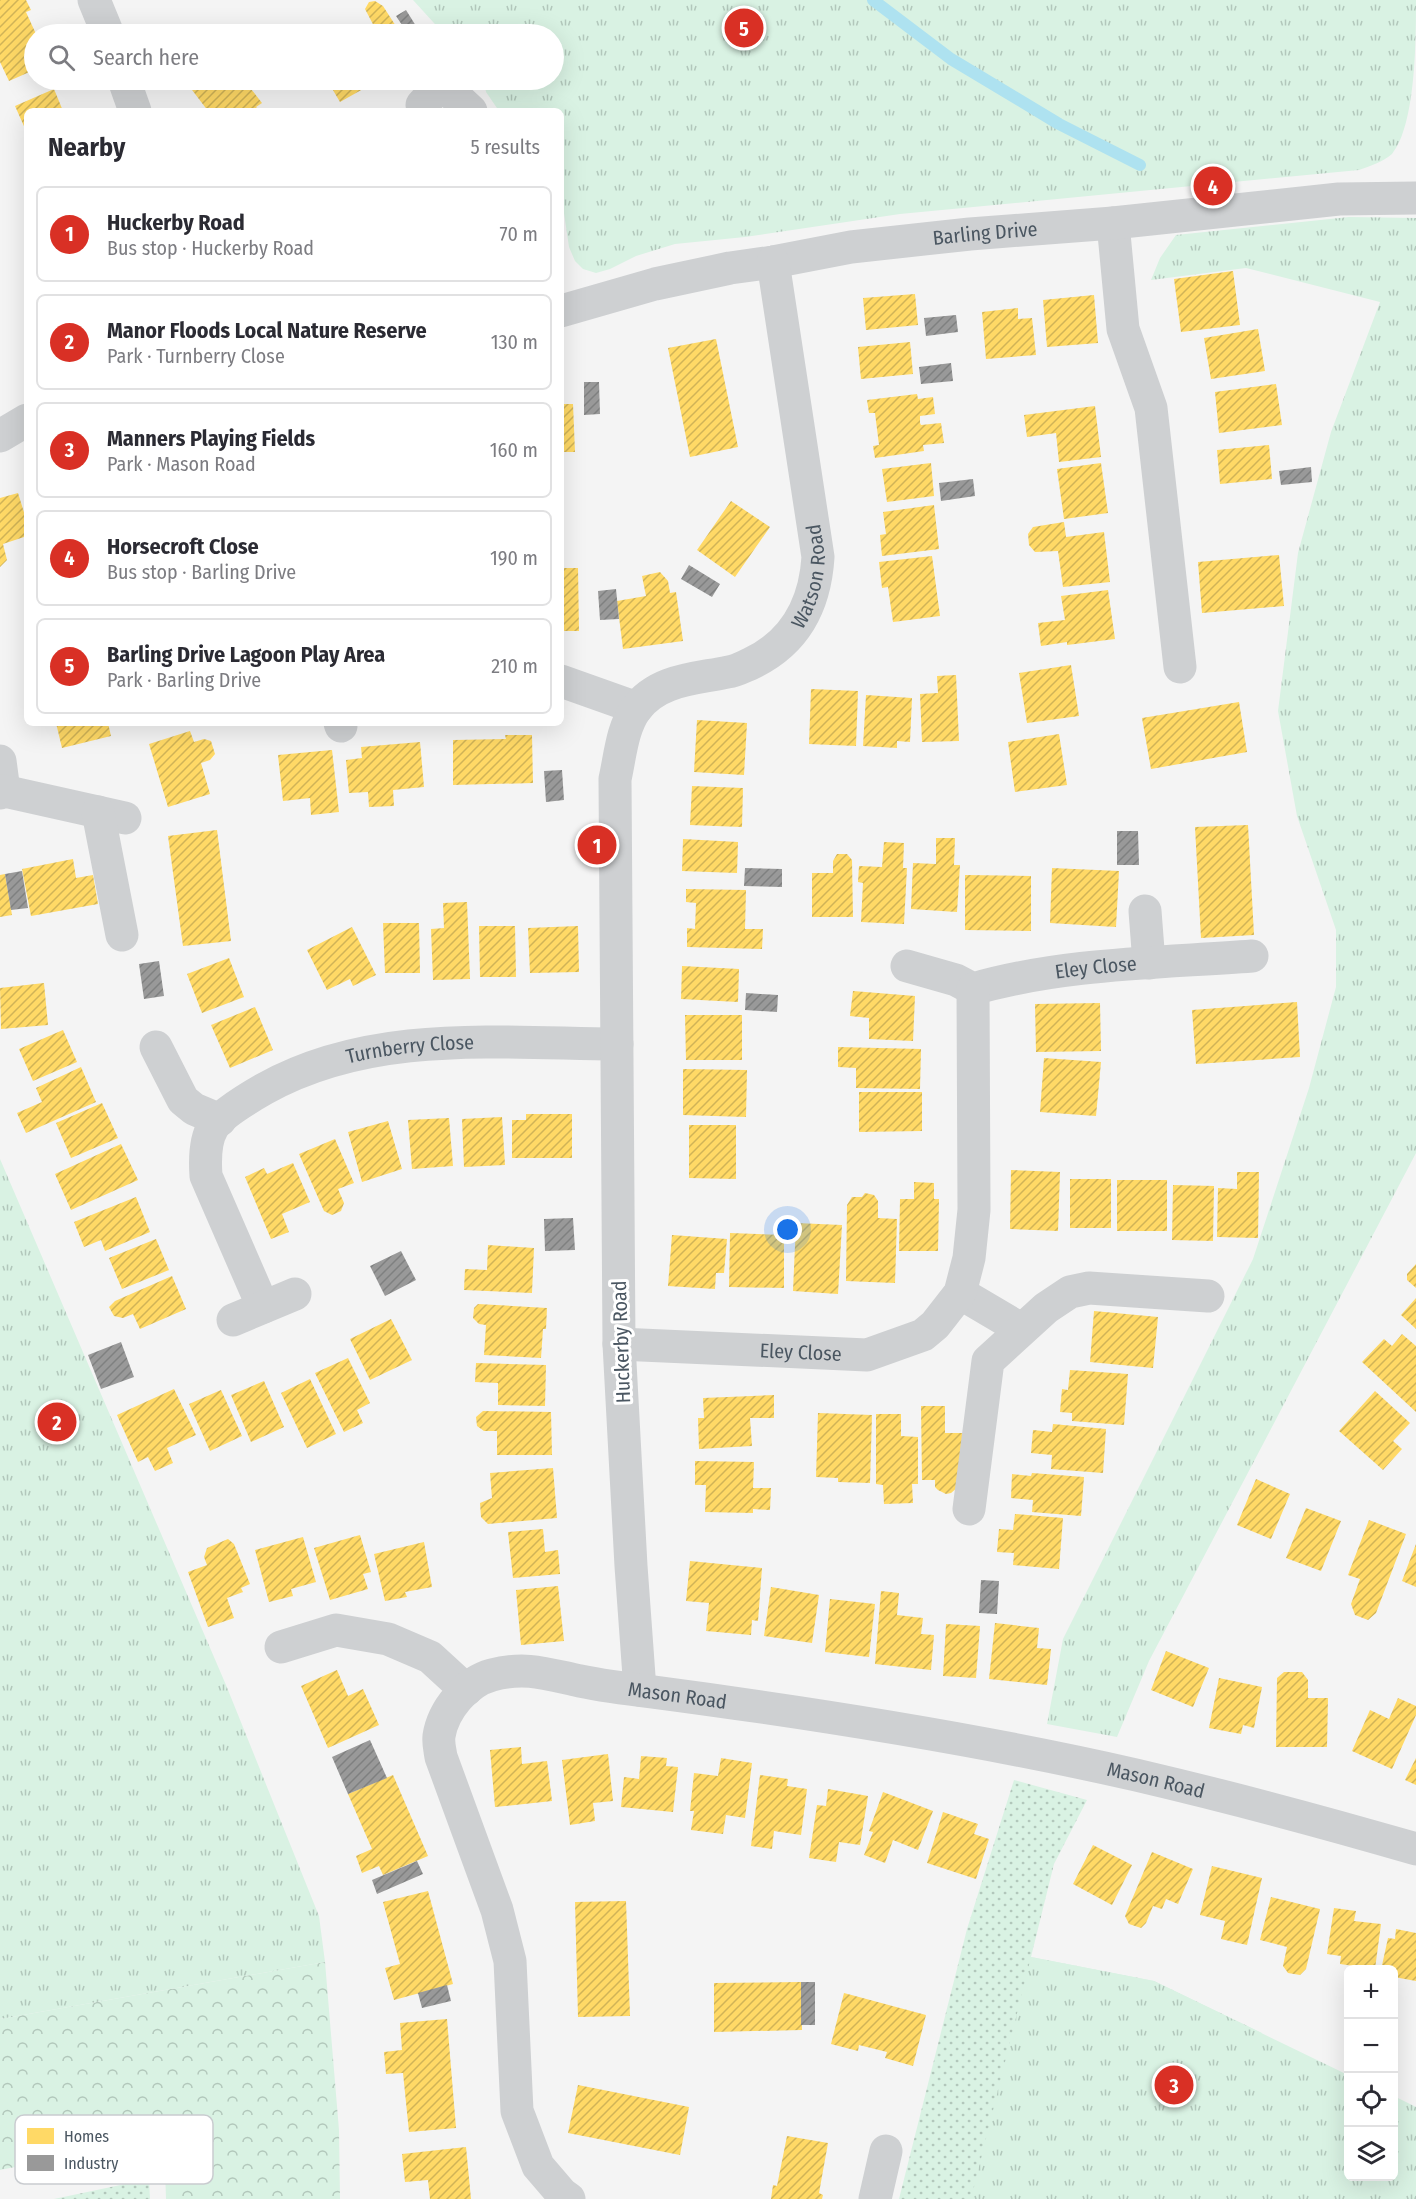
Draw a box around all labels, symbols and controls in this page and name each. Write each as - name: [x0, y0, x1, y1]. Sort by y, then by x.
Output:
- pin: 5: [724, 6, 764, 51]
- search box: [24, 24, 564, 90]
- icon: search: [45, 41, 78, 74]
- text: Search here: [93, 44, 199, 71]
- text: Nearby: [48, 132, 125, 163]
- text: 5 results: [470, 135, 540, 159]
- pin: 4: [1194, 164, 1232, 208]
- text: Huckerby Road: [107, 209, 245, 236]
- street label: Barling Drive: [931, 217, 1038, 250]
- text: 1: [65, 222, 74, 246]
- text: 70 m: [500, 222, 538, 246]
- text: Bus stop · Huckerby Road: [107, 236, 314, 260]
- text: Manor Floods Local Nature Reserve: [107, 317, 427, 344]
- text: 2: [65, 330, 74, 354]
- text: 130 m: [491, 330, 538, 354]
- text: Park · Turnberry Close: [107, 344, 285, 368]
- text: Manners Playing Fields: [107, 425, 315, 452]
- text: 3: [65, 438, 74, 462]
- text: 160 m: [490, 438, 538, 462]
- text: Park · Mason Road: [107, 452, 256, 476]
- street label: Watson Road: [786, 523, 830, 633]
- text: Horsecroft Close: [107, 533, 259, 560]
- text: 4: [64, 546, 75, 570]
- text: 190 m: [490, 546, 538, 570]
- text: Bus stop · Barling Drive: [107, 560, 296, 584]
- text: Barling Drive Lagoon Play Area: [107, 641, 385, 668]
- text: 5: [65, 654, 74, 678]
- text: 210 m: [491, 654, 538, 678]
- text: Park · Barling Drive: [107, 668, 261, 692]
- pin: 1: [578, 822, 616, 868]
- street label: Eley Close: [1053, 951, 1137, 984]
- street label: Turnberry Close: [344, 1030, 474, 1068]
- your location: [773, 1215, 802, 1244]
- street label: Huckerby Road: [607, 1280, 635, 1404]
- street label: Eley Close: [759, 1338, 842, 1366]
- pin: 2: [38, 1400, 76, 1444]
- street label: Mason Road: [627, 1677, 728, 1714]
- street label: Mason Road: [1105, 1757, 1207, 1803]
- map controls: [1344, 1965, 1398, 2181]
- button: +: [1344, 1965, 1398, 2019]
- button: −: [1344, 2019, 1398, 2073]
- pin: 3: [1154, 2062, 1194, 2108]
- button: locate: [1344, 2073, 1398, 2127]
- legend: [15, 2115, 213, 2184]
- text: Homes: [64, 2127, 109, 2146]
- button: layers: [1344, 2127, 1398, 2181]
- text: Industry: [64, 2154, 119, 2173]

